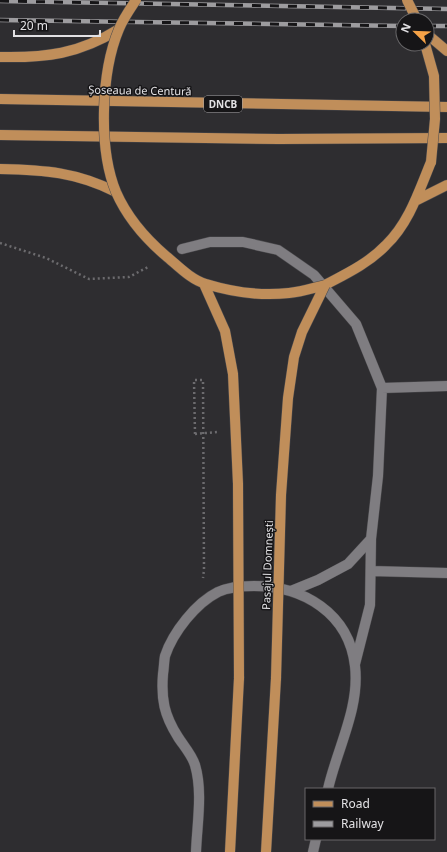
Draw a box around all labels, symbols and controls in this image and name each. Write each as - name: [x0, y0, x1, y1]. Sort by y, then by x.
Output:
- scale bar: [14, 12, 100, 38]
- north arrow: [395, 12, 435, 52]
- text: 20 m: [20, 17, 48, 34]
- text: N: [397, 21, 414, 35]
- street label: Șoseaua de Centură: [88, 82, 192, 98]
- road number: DNCB: [204, 96, 242, 112]
- street label: Pasajul Domnești: [258, 520, 276, 610]
- legend: [305, 788, 435, 840]
- text: Road: [341, 795, 370, 812]
- text: Railway: [341, 815, 385, 832]

